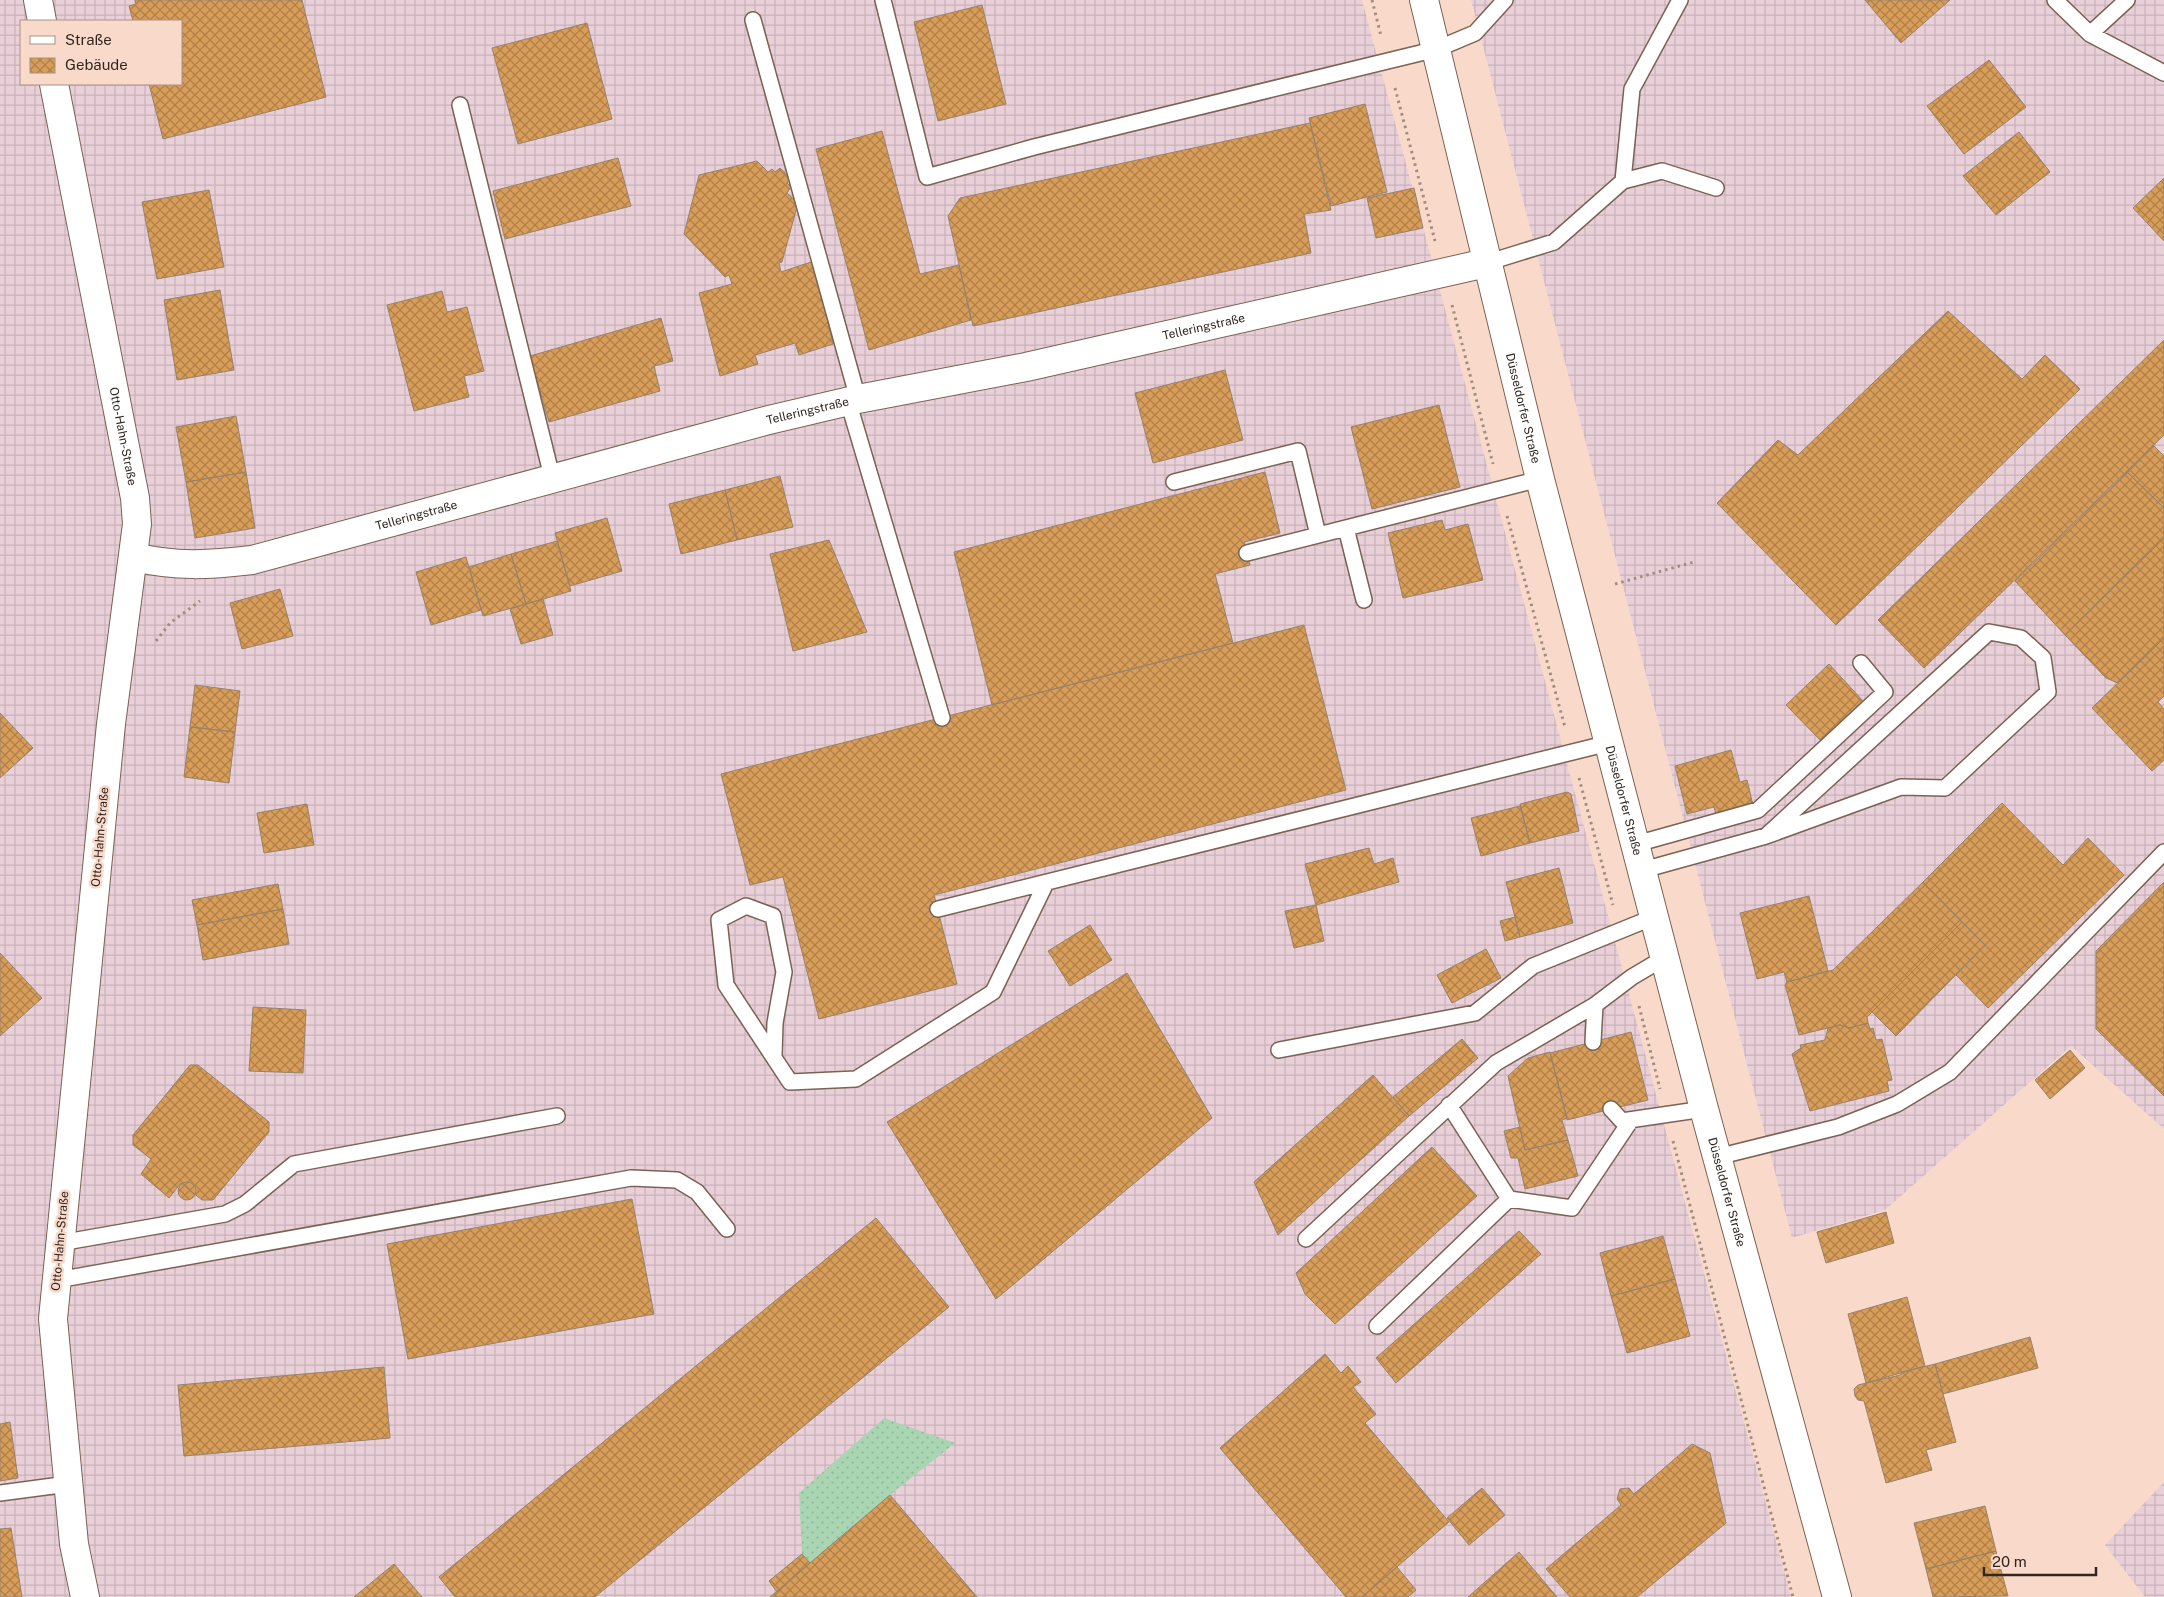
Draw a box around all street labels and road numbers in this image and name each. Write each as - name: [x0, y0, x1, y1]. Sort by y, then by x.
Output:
- street label: Telleringstraße: [1161, 311, 1247, 343]
- street label: Düsseldorfer Straße: [1503, 352, 1543, 465]
- street label: Otto-Hahn-Straße: [106, 386, 139, 487]
- street label: Telleringstraße: [765, 394, 850, 427]
- street label: Telleringstraße: [374, 498, 459, 533]
- street label: Düsseldorfer Straße: [1603, 744, 1645, 857]
- street label: Otto-Hahn-Straße: [89, 786, 111, 887]
- street label: Düsseldorfer Straße: [1705, 1136, 1748, 1249]
- street label: Otto-Hahn-Straße: [49, 1190, 71, 1291]

